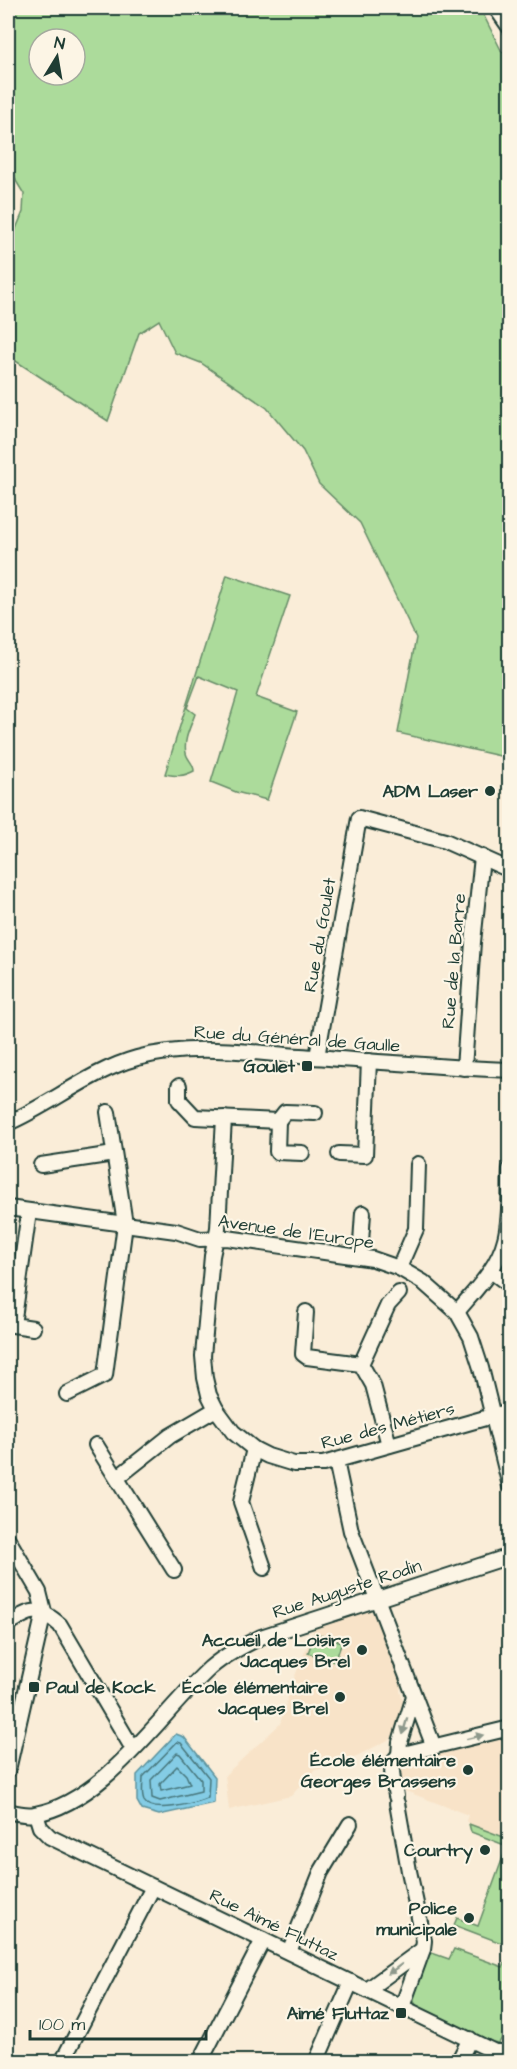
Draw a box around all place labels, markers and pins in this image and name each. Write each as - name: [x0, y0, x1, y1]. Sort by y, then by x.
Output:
- place label: ADM Laser: [382, 779, 478, 804]
- marker: ADM Laser: [483, 784, 497, 798]
- place label: Goulet: [243, 1054, 296, 1079]
- marker: Goulet: [300, 1059, 314, 1073]
- place label: Accueil de Loisirs Jacques Brel: [202, 1628, 350, 1674]
- marker: Accueil de Loisirs Jacques Brel: [355, 1643, 369, 1657]
- place label: Paul de Kock: [46, 1675, 156, 1700]
- place label: École élémentaire Jacques Brel: [182, 1675, 328, 1721]
- marker: Paul de Kock: [27, 1680, 41, 1694]
- marker: École élémentaire Jacques Brel: [333, 1690, 347, 1704]
- place label: École élémentaire Georges Brassens: [301, 1748, 456, 1795]
- marker: École élémentaire Georges Brassens: [461, 1763, 475, 1777]
- place label: Courtry: [404, 1838, 473, 1864]
- marker: Courtry: [478, 1843, 492, 1857]
- place label: Police municipale: [376, 1896, 457, 1942]
- marker: Police municipale: [462, 1911, 476, 1925]
- place label: Aimé Fluttaz: [287, 2001, 390, 2026]
- marker: Aimé Fluttaz: [394, 2006, 408, 2020]

